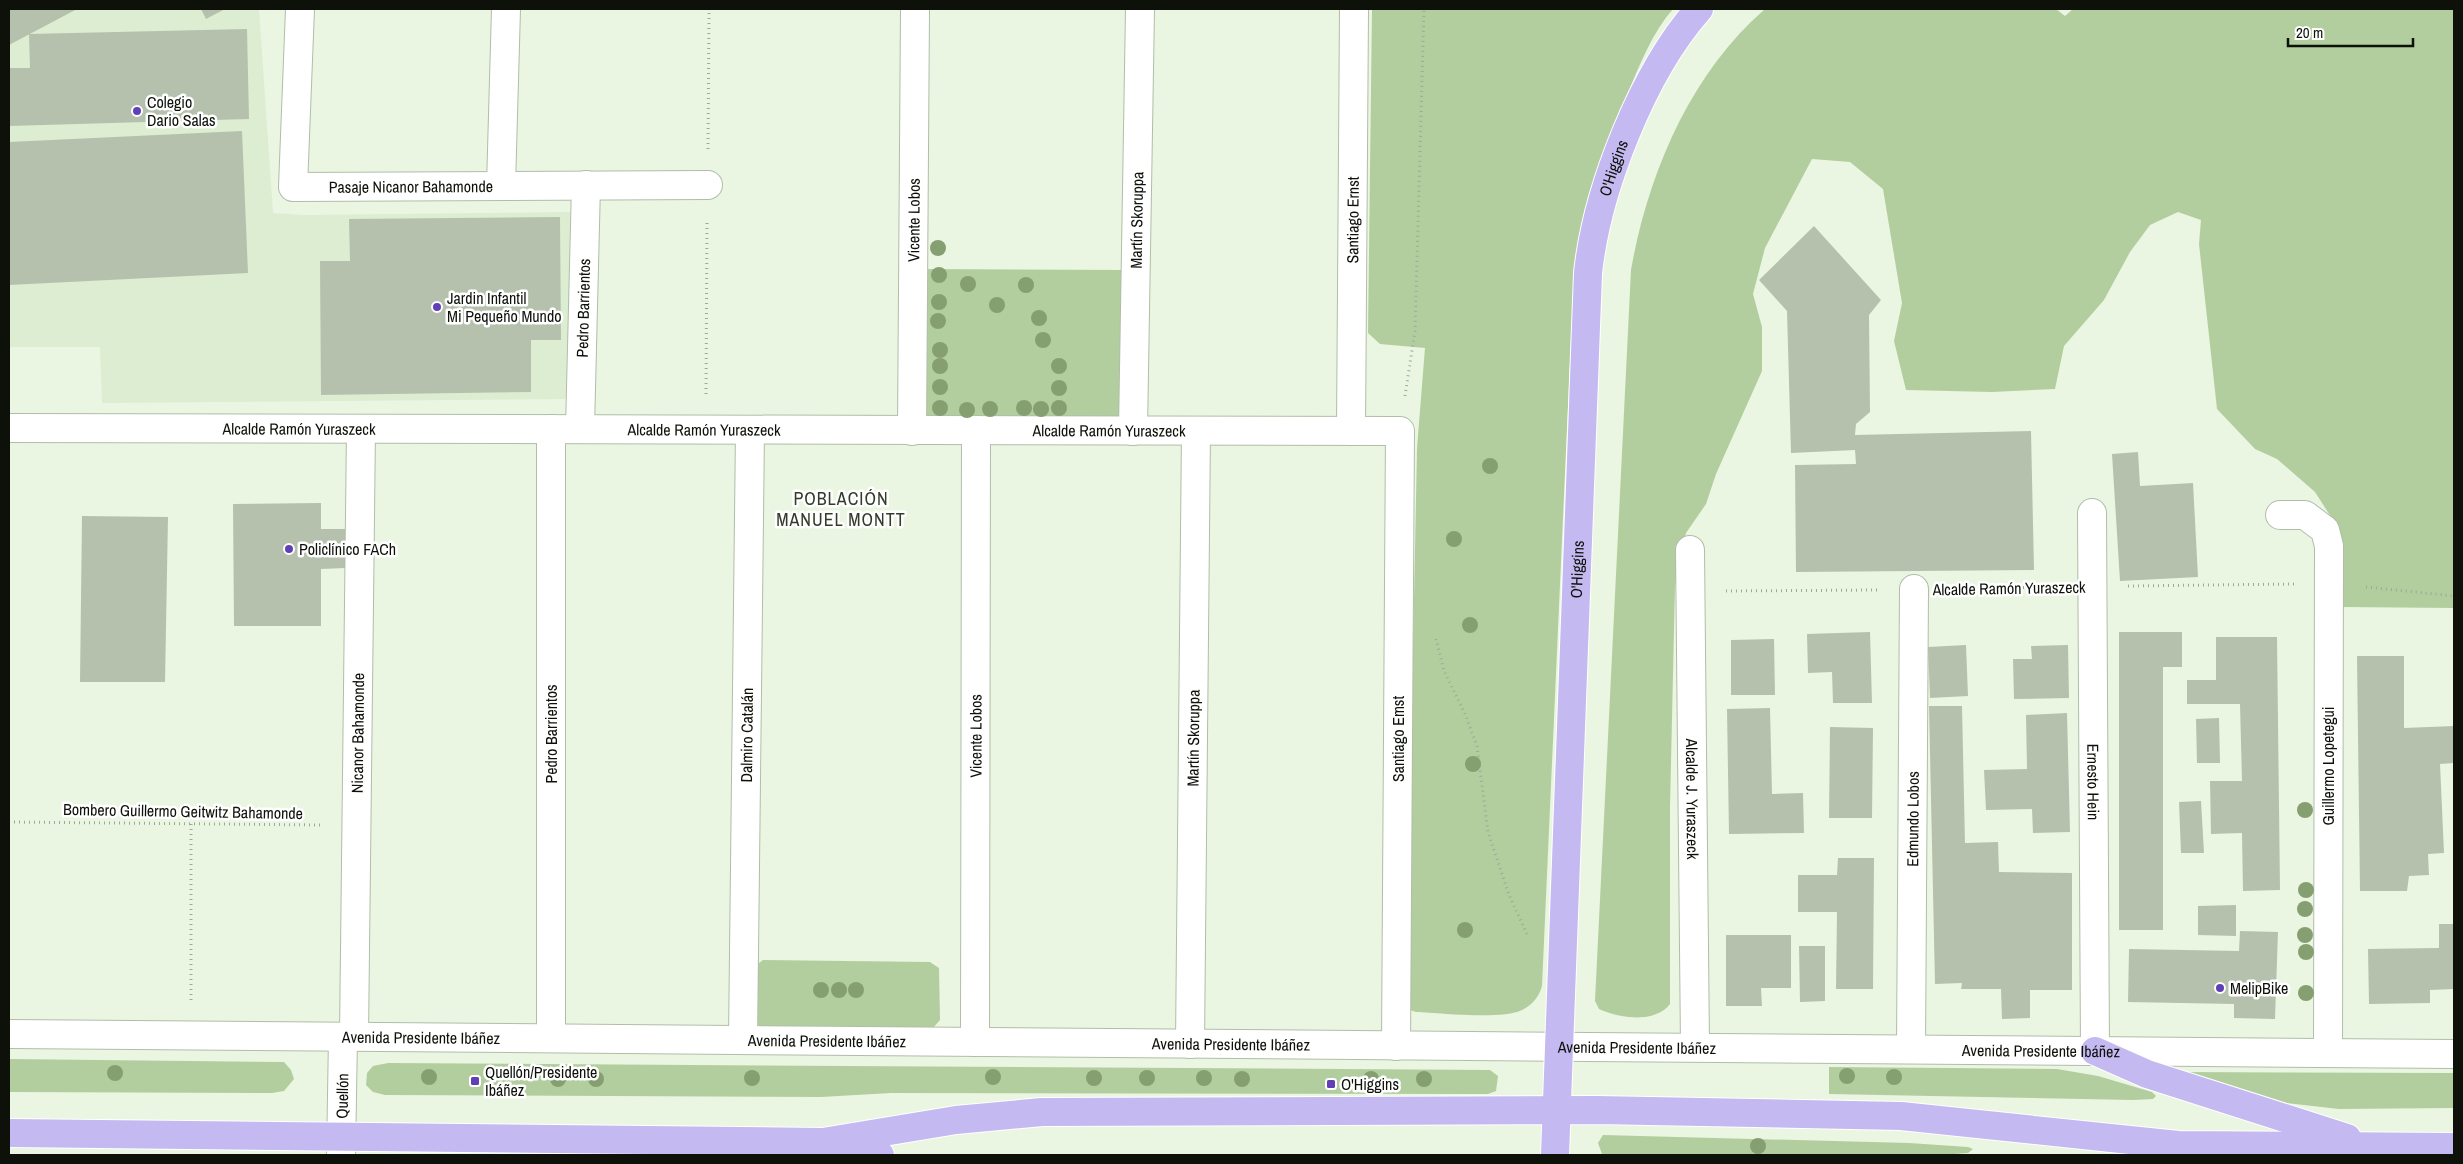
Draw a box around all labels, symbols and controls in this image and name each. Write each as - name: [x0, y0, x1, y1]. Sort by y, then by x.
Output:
- scale bar: [2288, 15, 2413, 47]
- text: 20 m: [2296, 22, 2323, 43]
- place label: Colegio Dario Salas: [147, 91, 216, 131]
- marker: Colegio Dario Salas: [131, 105, 143, 117]
- street label: O'Higgins: [1593, 137, 1633, 199]
- street label: Martín Skoruppa: [1125, 171, 1148, 269]
- street label: Pasaje Nicanor Bahamonde: [329, 175, 493, 198]
- street label: Santiago Ernst: [1341, 176, 1364, 264]
- street label: Vicente Lobos: [902, 178, 925, 262]
- street label: Pedro Barrientos: [571, 258, 595, 358]
- place label: Jardin Infantil Mi Pequeño Mundo: [447, 287, 562, 327]
- marker: Jardin Infantil Mi Pequeño Mundo: [431, 301, 443, 313]
- street label: Alcalde Ramón Yuraszeck: [221, 417, 376, 440]
- street label: Alcalde Ramón Yuraszeck: [626, 418, 781, 441]
- street label: Alcalde Ramón Yuraszeck: [1031, 419, 1186, 442]
- district label: POBLACIÓN MANUEL MONTT: [776, 486, 906, 532]
- place label: Policlínico FACh: [299, 538, 396, 560]
- street label: O'Higgins: [1565, 540, 1589, 599]
- marker: Policlínico FACh: [283, 543, 295, 555]
- street label: Alcalde Ramón Yuraszeck: [1931, 576, 2086, 600]
- street label: Nicanor Bahamonde: [346, 673, 369, 793]
- street label: Pedro Barrientos: [540, 684, 562, 784]
- street label: Dalmiro Catalán: [735, 687, 758, 783]
- street label: Martín Skoruppa: [1182, 689, 1204, 787]
- street label: Vicente Lobos: [964, 694, 987, 778]
- street label: Santiago Emst: [1387, 696, 1409, 782]
- street label: Guillermo Lopetegui: [2317, 707, 2339, 825]
- street label: Alcalde J. Yuraszeck: [1681, 737, 1704, 860]
- street label: Ernesto Hein: [2082, 744, 2105, 820]
- street label: Edmundo Lobos: [1901, 771, 1924, 867]
- street label: Bombero Guillermo Geitwitz Bahamonde: [63, 798, 303, 824]
- place label: MelipBike: [2230, 977, 2288, 999]
- marker: MelipBike: [2214, 982, 2226, 994]
- street label: Avenida Presidente Ibáñez: [341, 1026, 501, 1049]
- street label: Avenida Presidente Ibáñez: [747, 1029, 907, 1052]
- street label: Avenida Presidente Ibáñez: [1151, 1032, 1311, 1056]
- street label: Avenida Presidente Ibáñez: [1557, 1036, 1717, 1059]
- street label: Avenida Presidente Ibáñez: [1961, 1039, 2121, 1062]
- place label: Quellón/Presidente Ibáñez: [485, 1061, 597, 1101]
- street label: Quellón: [331, 1073, 353, 1119]
- place label: O'Higgins: [1341, 1073, 1399, 1095]
- marker: Quellón/Presidente Ibáñez: [469, 1075, 481, 1087]
- marker: O'Higgins: [1325, 1078, 1337, 1090]

